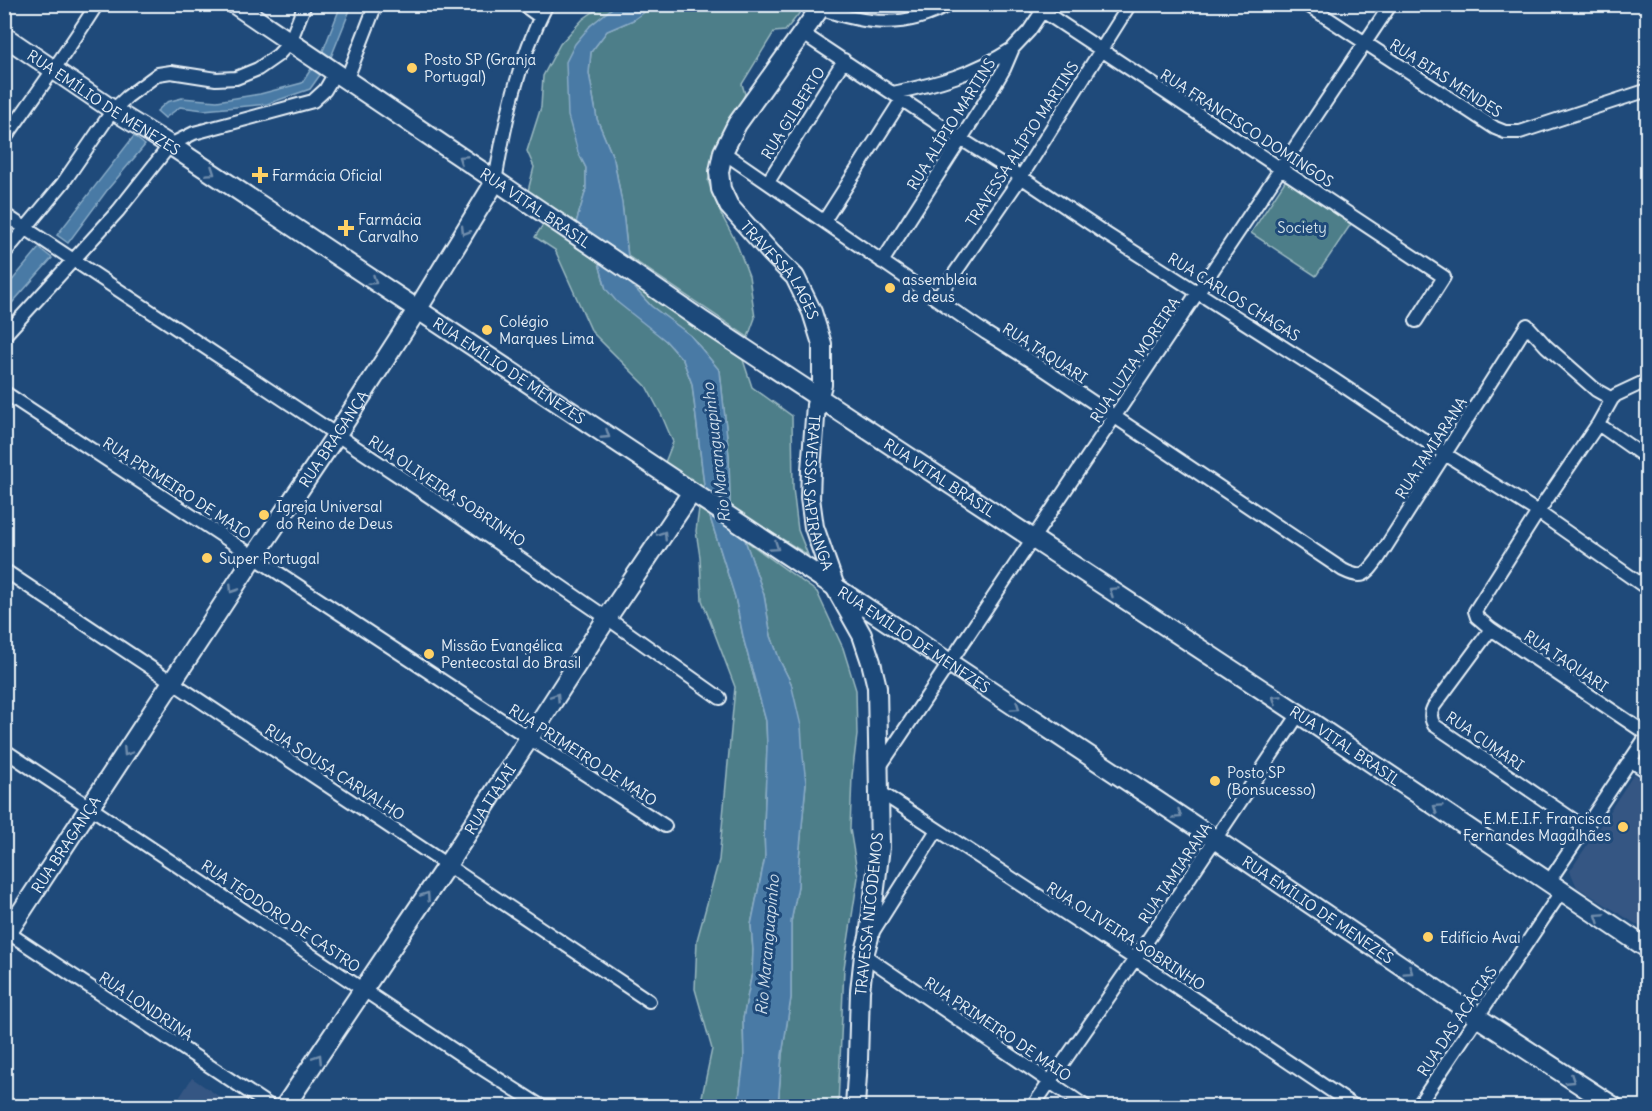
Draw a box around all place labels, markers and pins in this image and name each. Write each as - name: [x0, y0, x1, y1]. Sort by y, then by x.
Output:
- place label: Posto SP (Granja Portugal): [424, 50, 537, 86]
- marker: Posto SP (Granja Portugal): [405, 61, 419, 75]
- place label: Farmácia Oficial: [272, 166, 382, 185]
- marker: Farmácia Oficial: [253, 168, 267, 182]
- place label: Farmácia Carvalho: [358, 210, 422, 246]
- marker: Farmácia Carvalho: [339, 221, 353, 235]
- place label: assembleia de deus: [902, 270, 978, 306]
- marker: assembleia de deus: [883, 281, 897, 295]
- place label: Colégio Marques Lima: [499, 312, 595, 348]
- marker: Colégio Marques Lima: [480, 323, 494, 337]
- place label: Igreja Universal do Reino de Deus: [276, 497, 393, 533]
- marker: Igreja Universal do Reino de Deus: [257, 508, 271, 522]
- place label: Super Portugal: [219, 549, 320, 568]
- marker: Super Portugal: [200, 551, 214, 565]
- place label: Missão Evangélica Pentecostal do Brasil: [441, 636, 581, 672]
- marker: Missão Evangélica Pentecostal do Brasil: [422, 647, 436, 661]
- place label: Posto SP (Bonsucesso): [1227, 763, 1316, 799]
- marker: Posto SP (Bonsucesso): [1208, 774, 1222, 788]
- place label: E.M.E.I.F. Francisca Fernandes Magalhães: [1463, 809, 1611, 845]
- marker: E.M.E.I.F. Francisca Fernandes Magalhães: [1616, 820, 1630, 834]
- place label: Edifício Avai: [1440, 928, 1521, 947]
- marker: Edifício Avai: [1421, 930, 1435, 944]

